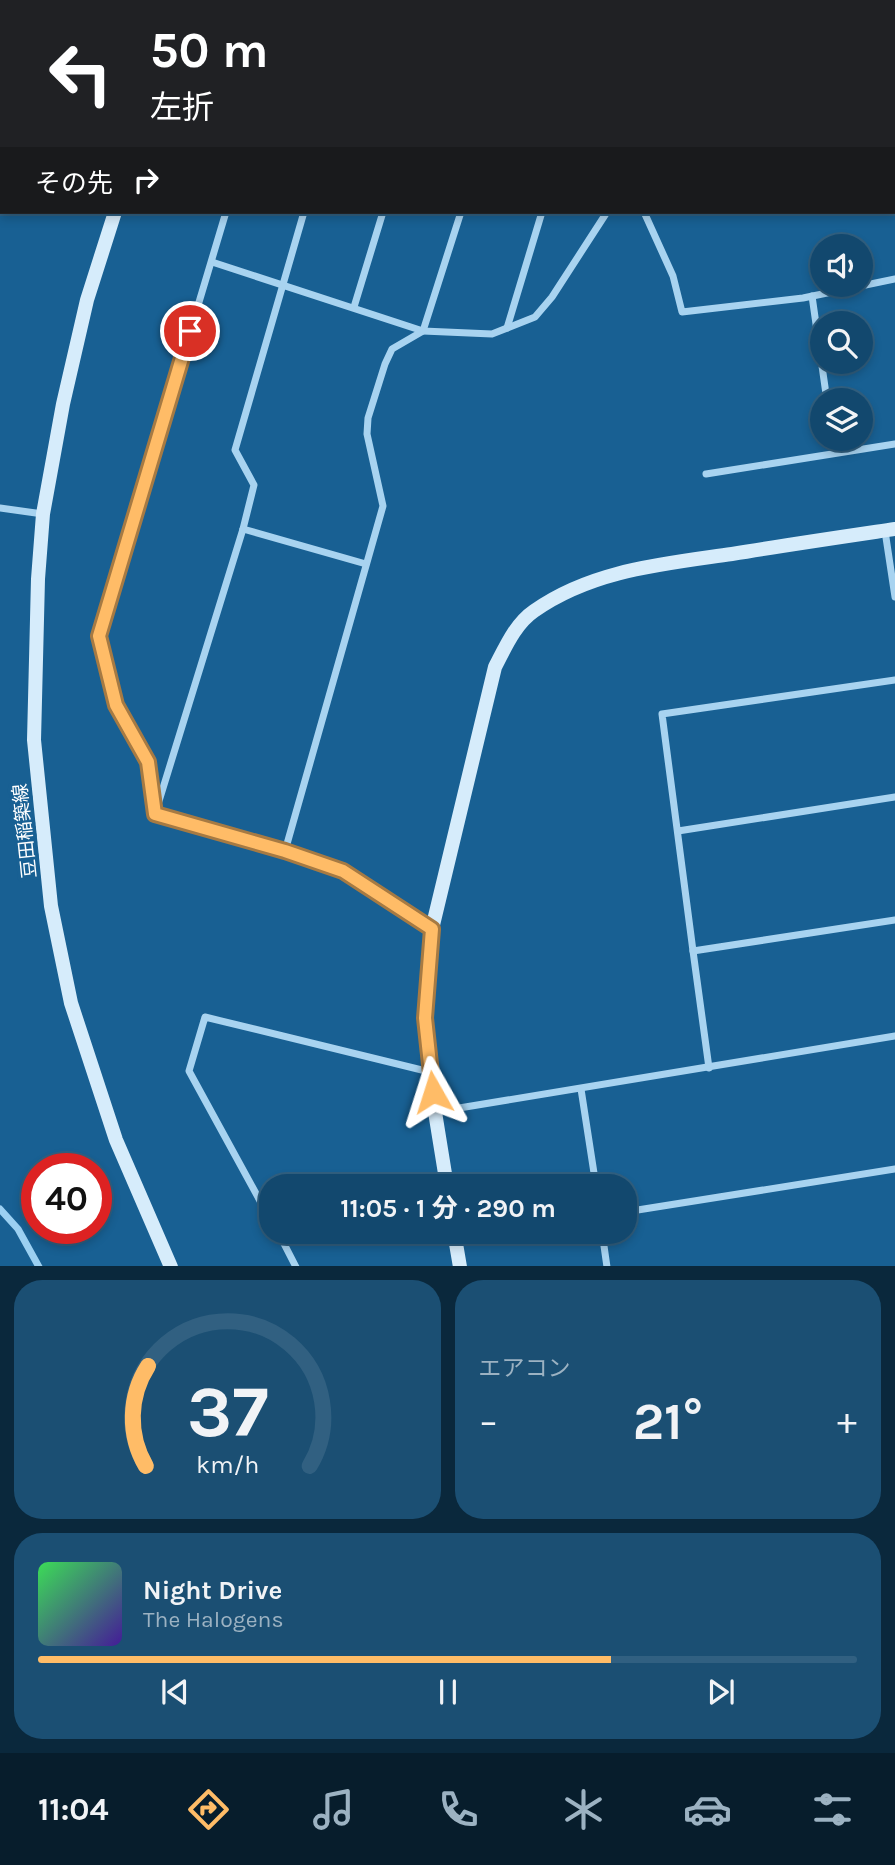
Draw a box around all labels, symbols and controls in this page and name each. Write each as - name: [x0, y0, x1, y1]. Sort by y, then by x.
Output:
- text: 50 m: [150, 22, 268, 79]
- icon: left: [35, 28, 126, 119]
- text: 左折: [150, 89, 214, 126]
- icon: right: [127, 161, 165, 199]
- text: その先: [35, 168, 113, 199]
- map controls: [810, 234, 873, 451]
- button: sound: [810, 234, 873, 297]
- pin: [160, 301, 220, 361]
- button: search: [810, 311, 873, 374]
- icon: arrive: [171, 312, 209, 350]
- button: layers: [810, 388, 873, 451]
- street label: 豆田稲築線: [9, 782, 41, 879]
- position arrow: [396, 1055, 470, 1129]
- speed limit sign: 40: [21, 1153, 112, 1244]
- text: 11:05 · 1 分 · 290 m: [340, 1193, 556, 1224]
- text: エアコン: [479, 1355, 571, 1382]
- text: 37: [187, 1369, 268, 1454]
- text: 21°: [633, 1391, 703, 1452]
- text: −: [479, 1399, 498, 1444]
- text: +: [837, 1399, 857, 1444]
- text: km/h: [196, 1449, 259, 1478]
- text: Night Drive: [143, 1575, 282, 1606]
- text: The Halogens: [143, 1606, 283, 1633]
- icon: previous: [156, 1673, 194, 1711]
- icon: pause: [429, 1673, 467, 1711]
- icon: next: [702, 1673, 740, 1711]
- icon: directions: [184, 1785, 233, 1834]
- icon: music: [309, 1785, 358, 1834]
- icon: phone: [434, 1785, 483, 1834]
- icon: climate: [559, 1785, 608, 1834]
- icon: car: [683, 1785, 732, 1834]
- icon: filters: [808, 1785, 857, 1834]
- text: 11:04: [38, 1791, 109, 1828]

